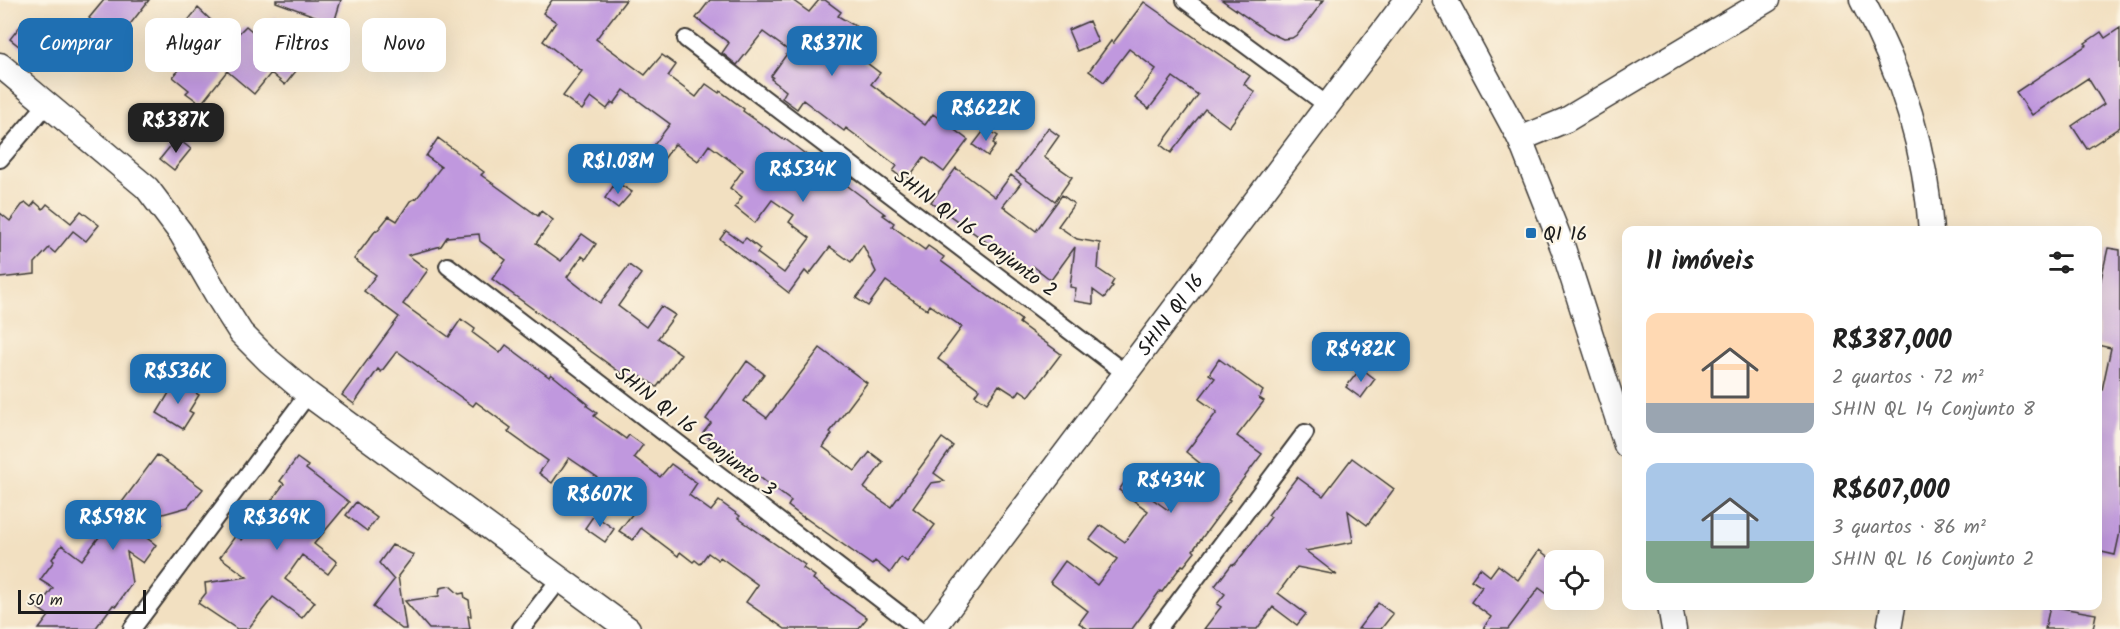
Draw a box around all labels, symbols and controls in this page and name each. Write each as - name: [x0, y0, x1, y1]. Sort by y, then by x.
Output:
- chip: Comprar: [18, 18, 133, 72]
- chip: Alugar: [145, 18, 241, 72]
- chip: Filtros: [253, 18, 350, 72]
- chip: Novo: [362, 18, 446, 72]
- pin: R$371K: [783, 26, 881, 77]
- text: R$371K: [801, 29, 863, 61]
- pin: R$622K: [937, 91, 1035, 142]
- text: R$622K: [951, 94, 1021, 126]
- pin: R$387K: [127, 103, 225, 154]
- text: R$387K: [142, 106, 210, 138]
- pin: R$1.08M: [563, 144, 673, 195]
- text: R$1.08M: [582, 147, 654, 179]
- pin: R$534K: [754, 152, 852, 203]
- text: R$534K: [769, 155, 837, 187]
- street label: SHIN QI 16 Conjunto 2: [886, 162, 1063, 307]
- place label: QI 16: [1543, 219, 1587, 251]
- marker: QI 16: [1524, 226, 1538, 240]
- text: 11 imóveis: [1646, 241, 1754, 283]
- icon: filters: [2045, 246, 2078, 279]
- street label: SHIN QI 16: [1130, 267, 1213, 364]
- text: R$387,000: [1832, 320, 1952, 362]
- pin: R$482K: [1312, 332, 1410, 383]
- text: R$482K: [1326, 335, 1396, 367]
- icon: home: [1694, 337, 1766, 409]
- pin: R$536K: [129, 354, 227, 405]
- text: R$536K: [144, 357, 212, 389]
- street label: SHIN QI 16 Conjunto 3: [607, 359, 782, 506]
- text: 2 quartos · 72 m²: [1832, 362, 1984, 394]
- text: SHIN QL 14 Conjunto 8: [1832, 394, 2035, 426]
- pin: R$434K: [1122, 463, 1220, 514]
- text: R$434K: [1137, 466, 1205, 498]
- text: R$607,000: [1832, 470, 1950, 512]
- pin: R$607K: [551, 477, 649, 528]
- text: R$607K: [567, 480, 633, 512]
- icon: home: [1694, 487, 1766, 559]
- pin: R$598K: [64, 500, 162, 551]
- pin: R$369K: [228, 500, 326, 551]
- text: R$598K: [79, 503, 147, 535]
- text: R$369K: [243, 503, 311, 535]
- text: 3 quartos · 86 m²: [1832, 512, 1986, 544]
- text: SHIN QL 16 Conjunto 2: [1832, 544, 2034, 576]
- map controls: [1544, 550, 1604, 610]
- button: locate: [1544, 550, 1604, 610]
- scale bar: [18, 587, 146, 614]
- text: 50 m: [27, 588, 63, 613]

